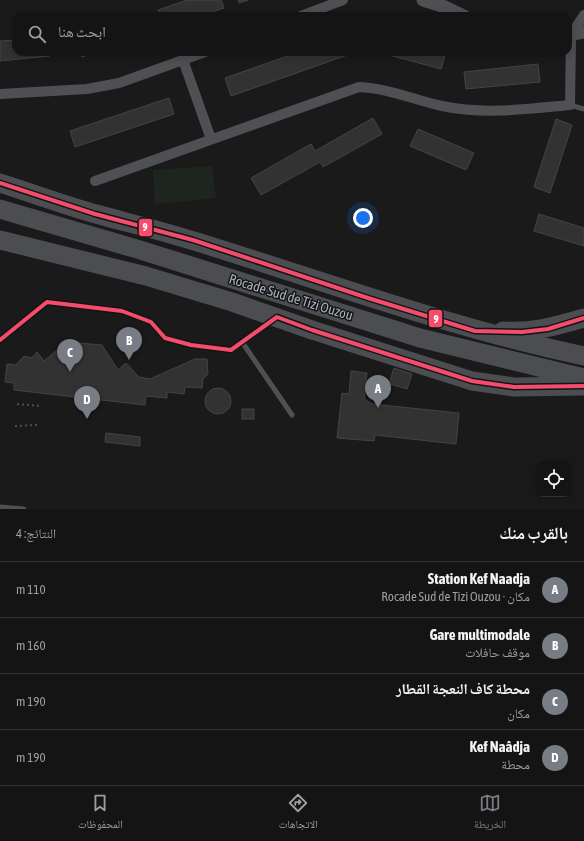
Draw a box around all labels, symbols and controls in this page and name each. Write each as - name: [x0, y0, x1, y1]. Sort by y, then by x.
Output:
- search box: [12, 12, 572, 56]
- icon: search: [26, 23, 48, 45]
- text: ابحث هنا: [58, 23, 106, 40]
- your location: [353, 208, 373, 228]
- line badge: 9: [138, 218, 153, 237]
- text: 9: [142, 221, 148, 233]
- street label: Rocade Sud de Tizi Ouzou: [227, 271, 355, 323]
- line badge: 9: [428, 309, 443, 328]
- text: 9: [433, 313, 439, 325]
- pin: B: [116, 327, 142, 360]
- pin: C: [57, 339, 83, 372]
- pin: A: [365, 375, 391, 408]
- pin: D: [74, 386, 100, 419]
- map controls: [536, 461, 572, 497]
- button: locate: [536, 461, 572, 497]
- text: بالقرب منك: [499, 523, 568, 543]
- text: النتائج: 4: [16, 526, 56, 541]
- text: Station Kef Naadja: [428, 570, 530, 587]
- text: 110 m: [16, 582, 46, 597]
- text: A: [552, 582, 558, 597]
- text: مكان · Rocade Sud de Tizi Ouzou: [381, 589, 530, 604]
- text: Gare multimodale: [429, 626, 530, 643]
- text: 160 m: [16, 638, 46, 653]
- text: B: [552, 638, 558, 653]
- text: موقف حافلات: [465, 645, 530, 660]
- text: محطة كاف النعجة القطار: [396, 680, 530, 697]
- text: 190 m: [16, 694, 46, 709]
- text: C: [552, 694, 558, 709]
- text: مكان: [507, 706, 530, 721]
- text: Kef Naâdja: [470, 738, 530, 755]
- text: 190 m: [16, 750, 46, 765]
- text: D: [551, 750, 559, 765]
- text: محطة: [501, 757, 530, 772]
- tab: المحفوظات: [78, 792, 123, 835]
- tab: الاتجاهات: [279, 792, 318, 835]
- tab: الخريطة: [474, 792, 506, 835]

